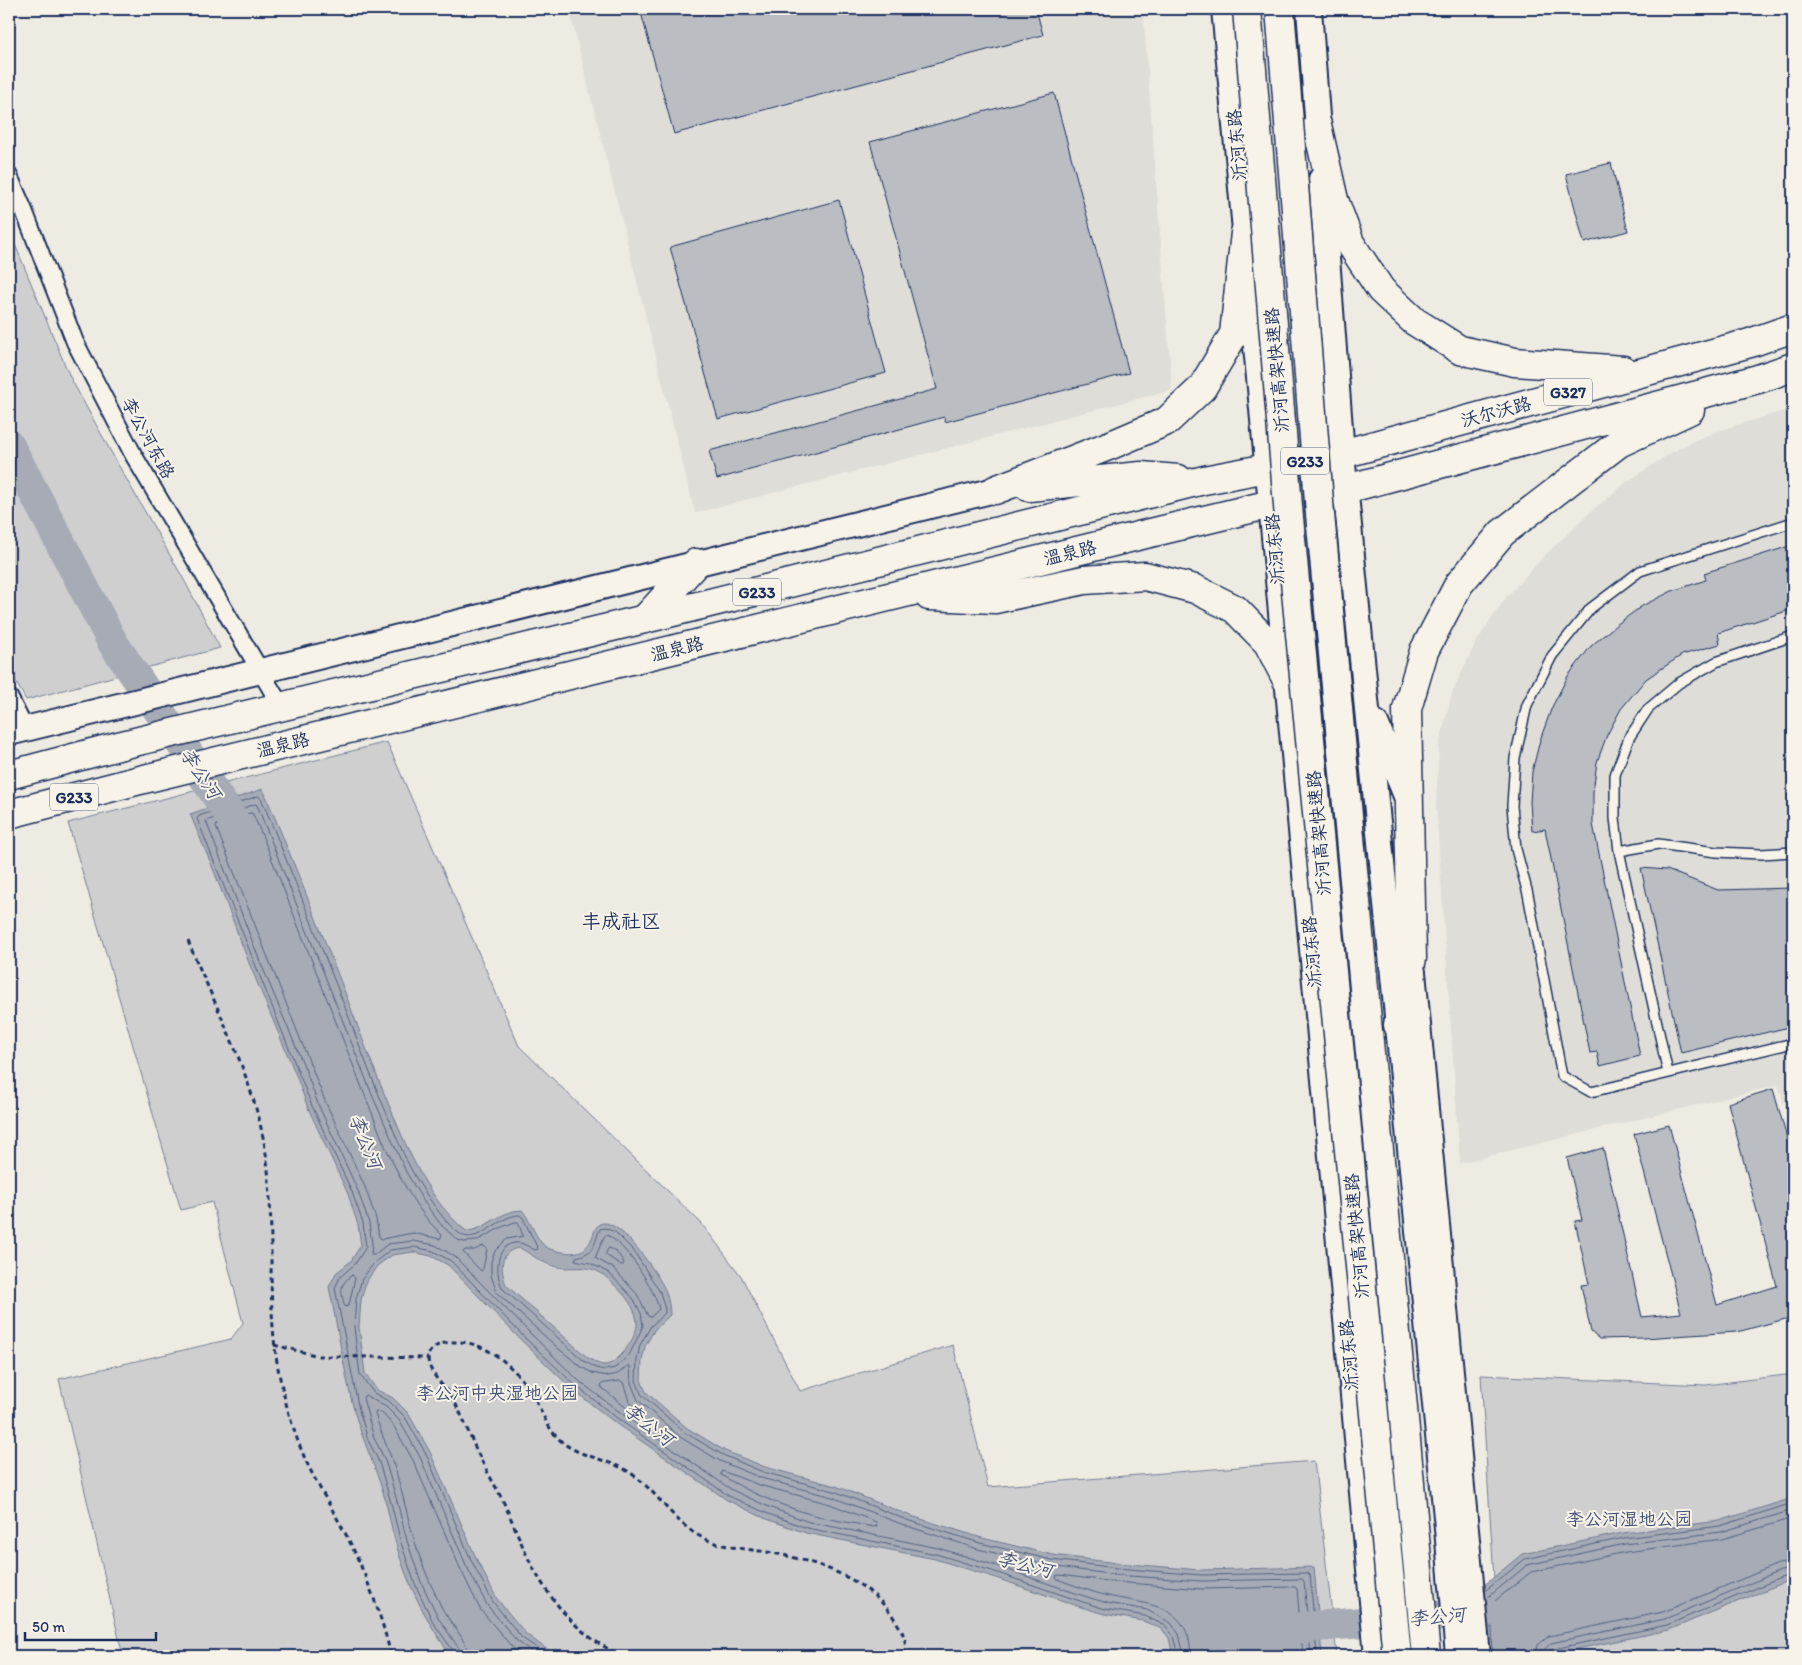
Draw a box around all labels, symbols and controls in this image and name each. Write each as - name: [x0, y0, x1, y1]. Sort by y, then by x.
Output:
- street label: 沂河东路: [1223, 108, 1251, 182]
- street label: 沂河高架快速路: [1261, 306, 1293, 434]
- road number: G327: [1544, 378, 1592, 406]
- street label: 沃尔沃路: [1458, 392, 1534, 432]
- street label: 李公河东路: [117, 393, 179, 483]
- road number: G233: [1281, 448, 1329, 474]
- street label: 沂河东路: [1261, 512, 1289, 586]
- street label: 温泉路: [1041, 536, 1099, 570]
- road number: G233: [733, 578, 781, 606]
- street label: 温泉路: [648, 632, 706, 666]
- street label: 温泉路: [254, 728, 312, 762]
- water label: 李公河: [175, 743, 228, 806]
- street label: 沂河高架快速路: [1303, 769, 1335, 897]
- road number: G233: [50, 784, 98, 810]
- district label: 丰成社区: [581, 909, 661, 933]
- street label: 沂河东路: [1298, 915, 1326, 989]
- water label: 李公河: [344, 1110, 388, 1175]
- street label: 沂河高架快速路: [1341, 1172, 1373, 1300]
- street label: 沂河东路: [1335, 1318, 1363, 1392]
- park label: 李公河中央湿地公园: [416, 1382, 578, 1404]
- water label: 李公河: [619, 1398, 681, 1453]
- park label: 李公河湿地公园: [1566, 1508, 1692, 1530]
- water label: 李公河: [994, 1546, 1058, 1583]
- water label: 李公河: [1408, 1602, 1469, 1630]
- scale bar: [25, 1610, 156, 1642]
- text: 50 m: [32, 1618, 65, 1636]

